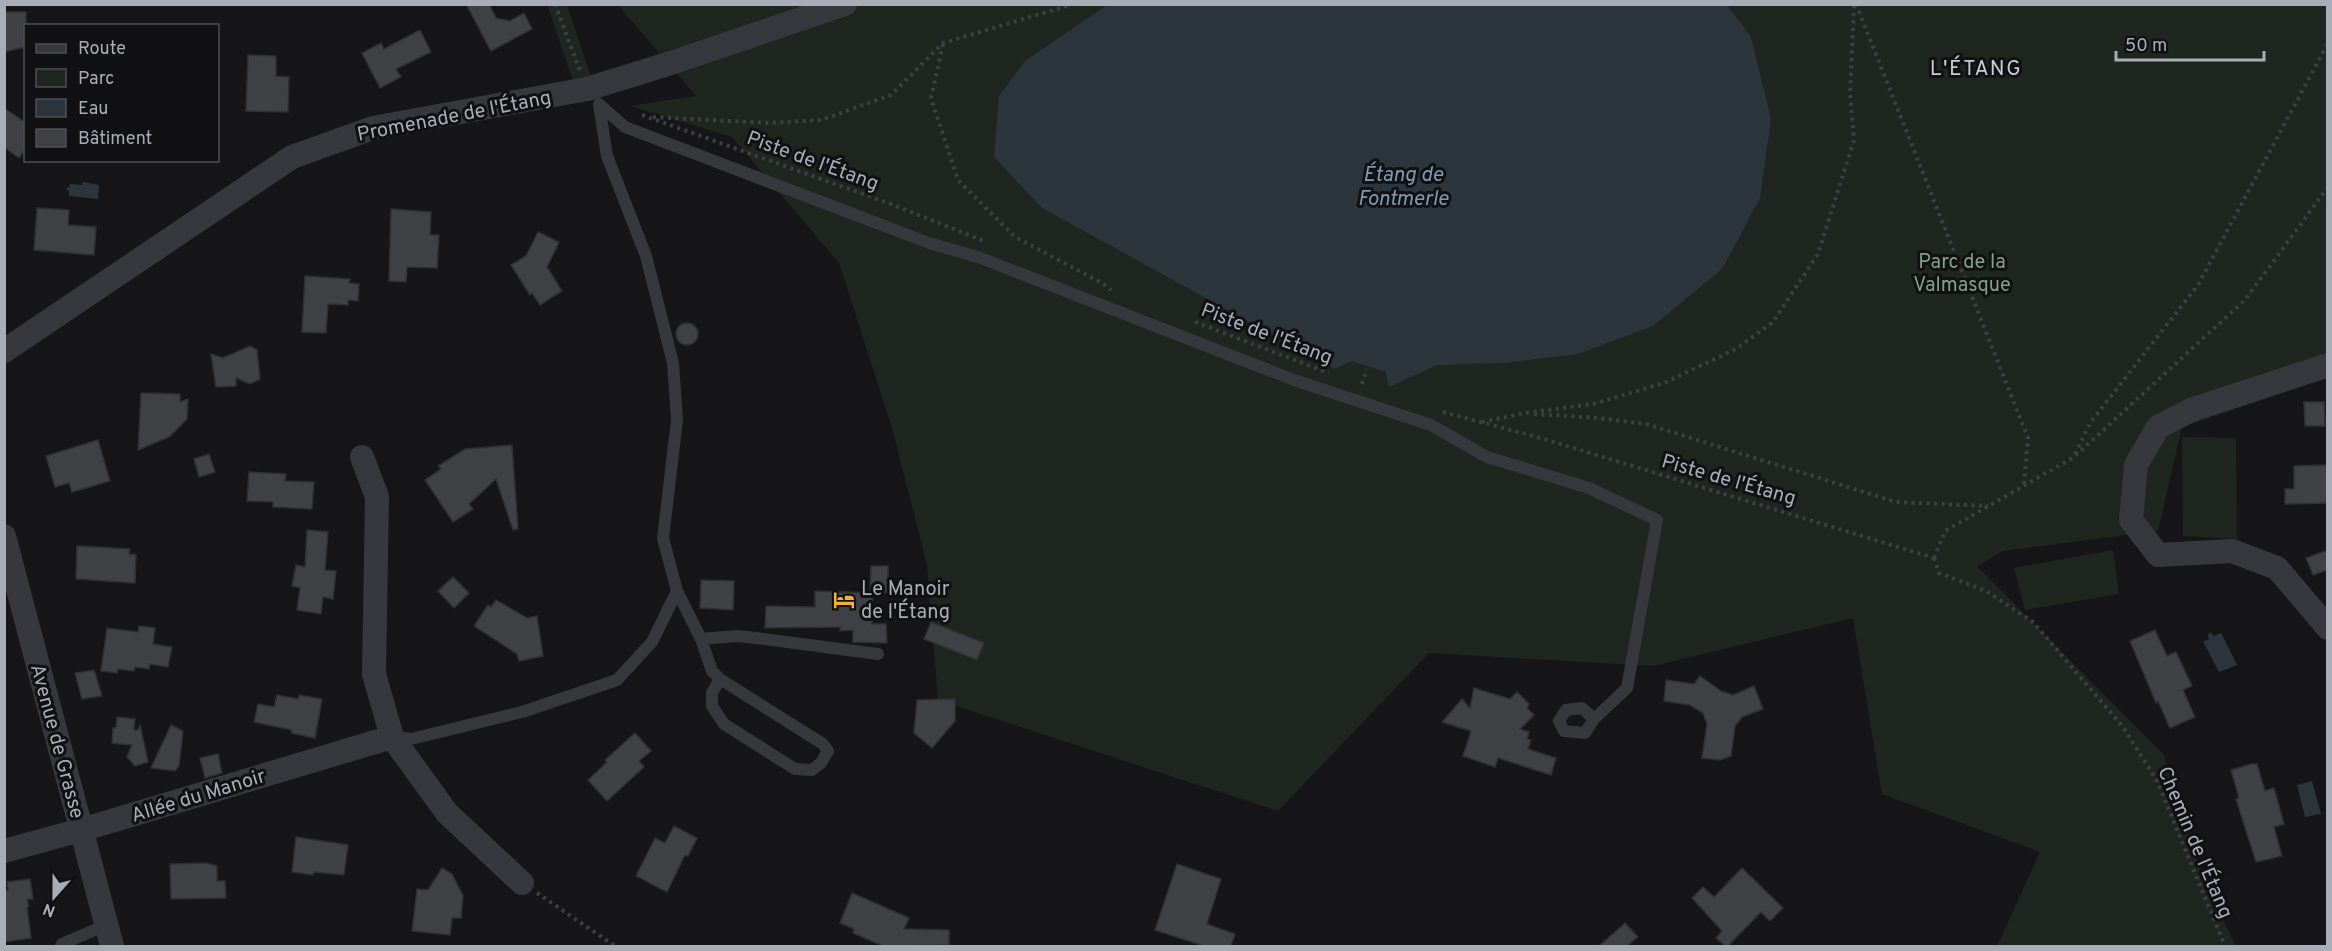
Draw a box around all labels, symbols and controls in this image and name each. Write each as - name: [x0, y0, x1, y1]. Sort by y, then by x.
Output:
- legend: [24, 24, 219, 162]
- scale bar: [2116, 24, 2264, 62]
- text: 50 m: [2125, 35, 2167, 58]
- text: Route: [78, 38, 126, 61]
- district label: L'ÉTANG: [1930, 55, 2022, 83]
- text: Parc: [78, 68, 114, 91]
- street label: Promenade de l'Étang: [355, 83, 554, 149]
- text: Eau: [78, 98, 108, 121]
- street label: Piste de l'Étang: [743, 124, 883, 198]
- text: Bâtiment: [78, 128, 152, 151]
- water label: Étang de Fontmerle: [1358, 161, 1450, 213]
- park label: Parc de la Valmasque: [1913, 250, 2011, 299]
- street label: Piste de l'Étang: [1197, 296, 1336, 372]
- street label: Piste de l'Étang: [1658, 447, 1799, 513]
- place label: Le Manoir de l'Étang: [861, 577, 950, 626]
- hotel icon: Le Manoir de l'Étang: [832, 588, 856, 612]
- street label: Avenue de Grasse: [23, 661, 89, 822]
- street label: Chemin de l'Étang: [2150, 762, 2240, 923]
- street label: Allée du Manoir: [128, 764, 269, 830]
- north arrow: [24, 867, 84, 927]
- text: N: [40, 898, 58, 921]

